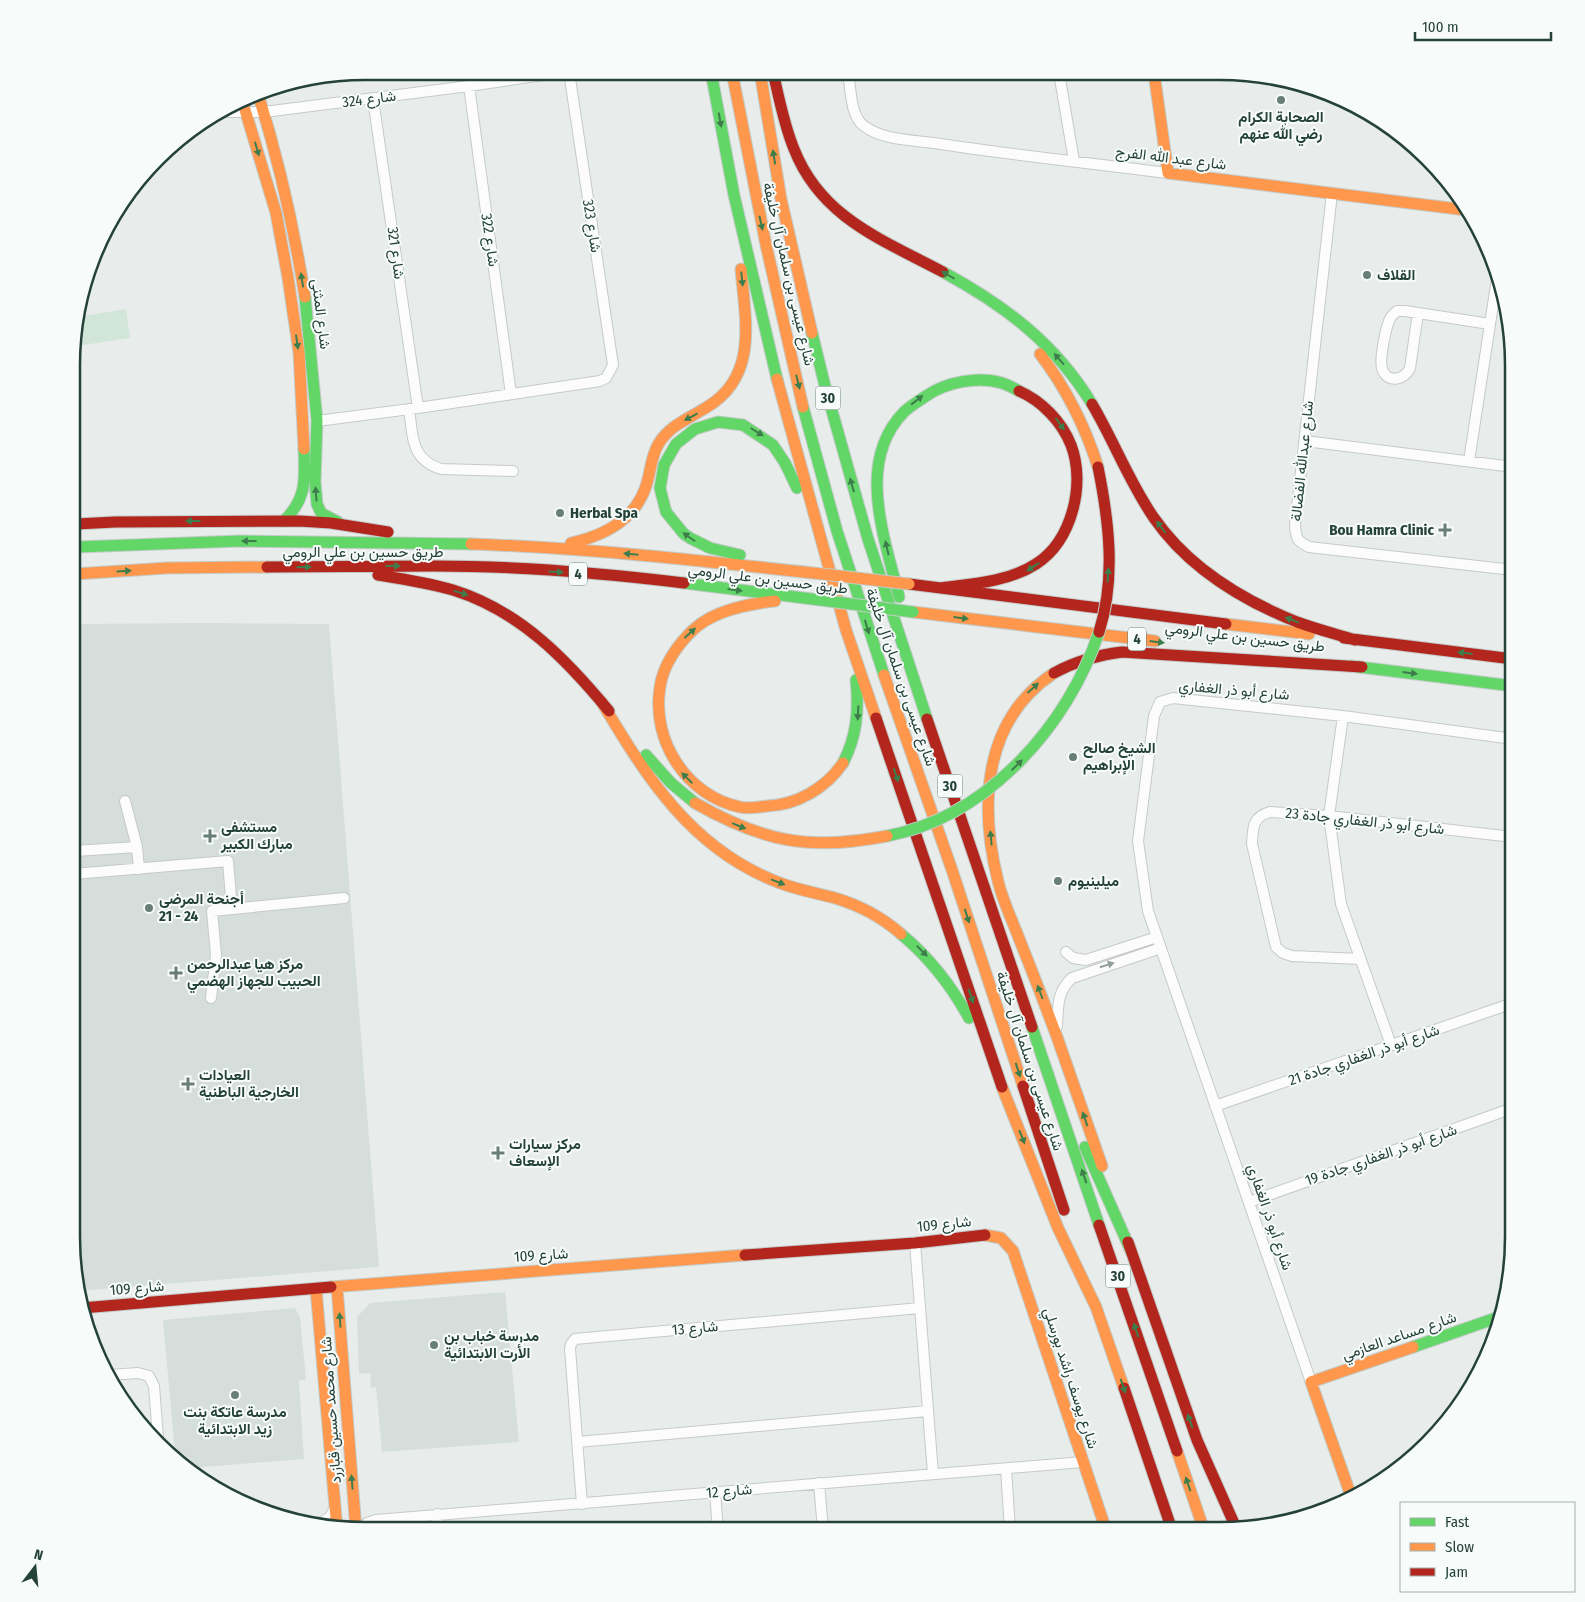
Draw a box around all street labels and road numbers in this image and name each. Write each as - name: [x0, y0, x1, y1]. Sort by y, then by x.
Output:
- street label: شارع 324: [341, 87, 397, 113]
- street label: شارع عبد الله الفرج: [1114, 142, 1228, 176]
- street label: شارع عيسى بن سلمان آل خليفة: [757, 181, 819, 368]
- street label: شارع 323: [577, 198, 605, 254]
- street label: شارع 322: [475, 212, 503, 268]
- street label: شارع 321: [381, 226, 409, 281]
- street label: شارع المثنى: [306, 278, 334, 351]
- road number: 30: [816, 386, 840, 409]
- street label: شارع عبدالله الفضالة: [1287, 400, 1319, 522]
- street label: طريق حسين بن علي الرومي: [282, 543, 444, 565]
- street label: طريق حسين بن علي الرومي: [687, 560, 849, 602]
- road number: 4: [569, 562, 587, 586]
- street label: شارع عيسى بن سلمان آل خليفة: [860, 585, 940, 769]
- street label: طريق حسين بن علي الرومي: [1164, 618, 1326, 660]
- road number: 4: [1128, 628, 1146, 650]
- street label: شارع أبو ذر الغفاري: [1178, 676, 1290, 708]
- road number: 30: [938, 774, 962, 798]
- street label: شارع أبو ذر الغفاري جادة 23: [1284, 804, 1446, 842]
- street label: شارع عيسى بن سلمان آل خليفة: [991, 969, 1068, 1154]
- street label: شارع أبو ذر الغفاري جادة 21: [1286, 1021, 1443, 1093]
- street label: شارع أبو ذر الغفاري جادة 19: [1303, 1120, 1461, 1193]
- street label: شارع أبو ذر الغفاري: [1240, 1162, 1297, 1274]
- street label: شارع 109: [916, 1212, 972, 1238]
- street label: شارع 109: [513, 1244, 569, 1268]
- road number: 30: [1106, 1264, 1130, 1288]
- street label: شارع 109: [109, 1277, 165, 1301]
- street label: شارع يوسف راشد بورسلي: [1036, 1305, 1102, 1452]
- street label: شارع مساعد العازمي: [1339, 1308, 1460, 1368]
- street label: شارع 13: [671, 1317, 719, 1341]
- street label: شارع محمد حسين قبازرد: [317, 1336, 347, 1484]
- street label: شارع 12: [705, 1480, 753, 1504]

